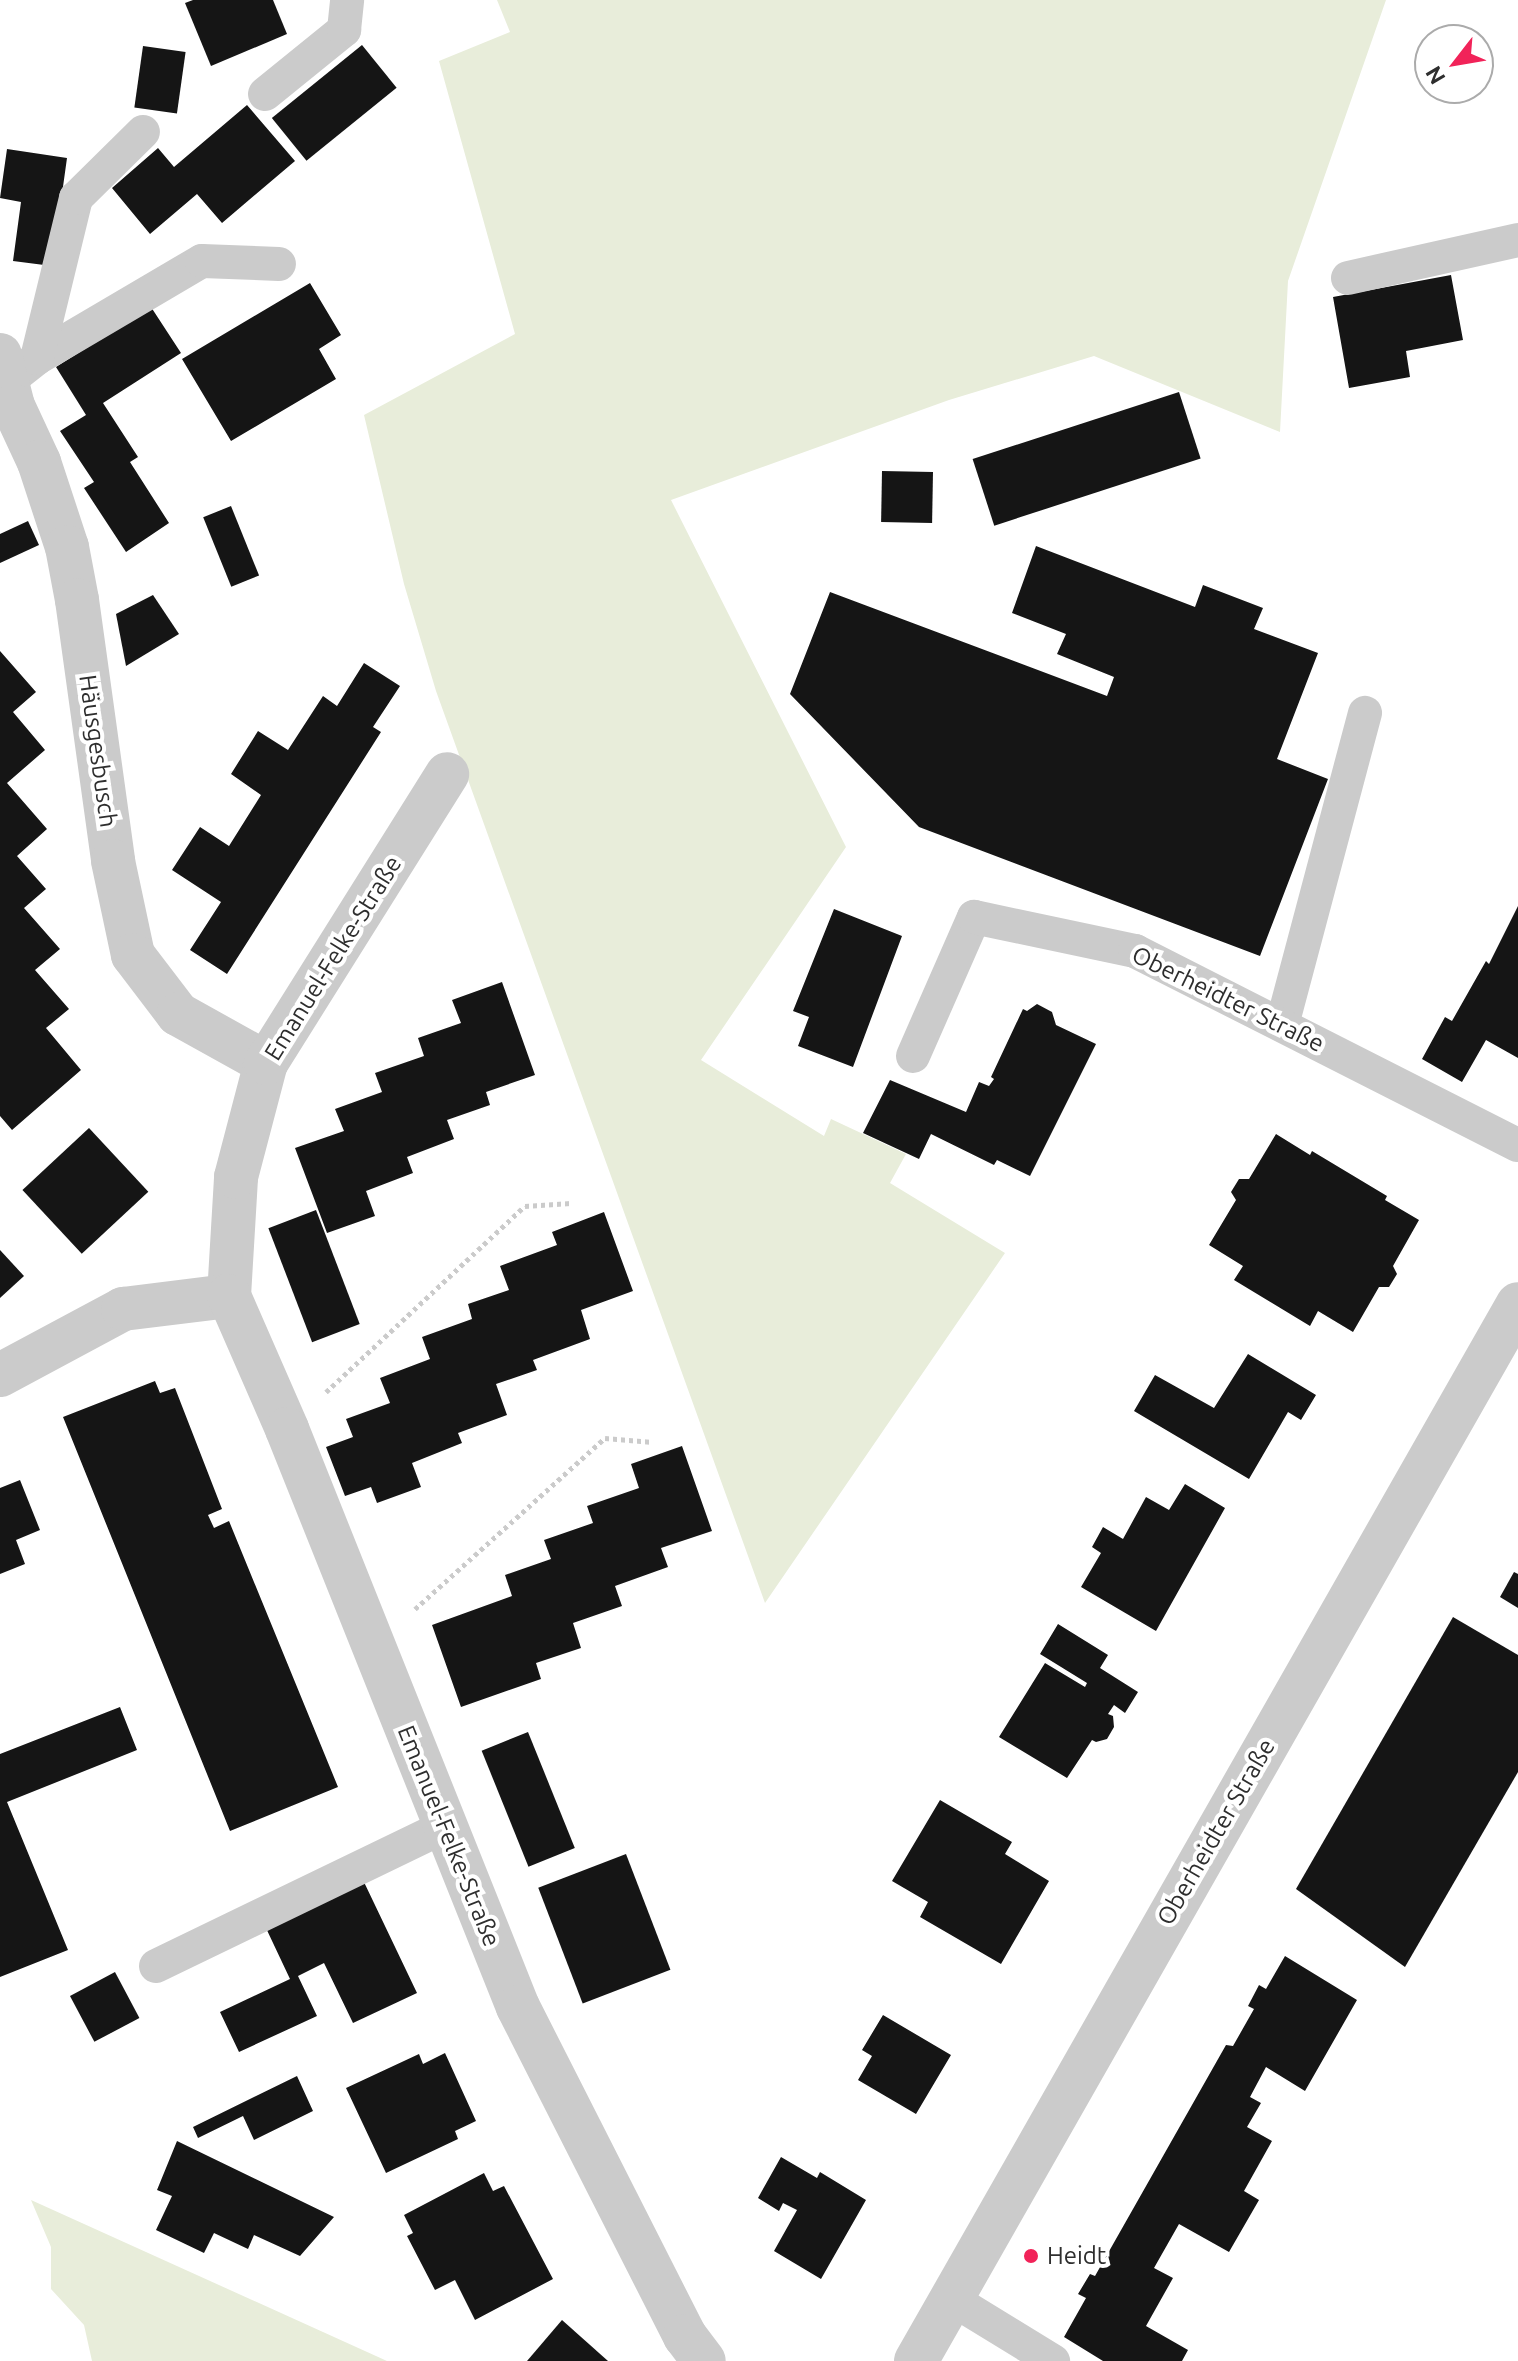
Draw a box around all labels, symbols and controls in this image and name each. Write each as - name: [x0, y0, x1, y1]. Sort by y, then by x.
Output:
- north arrow: [1414, 24, 1494, 104]
- text: N: [1420, 62, 1450, 89]
- street label: Häusgesbusch: [73, 673, 123, 829]
- street label: Emanuel-Felke-Straße: [258, 850, 408, 1066]
- street label: Oberheidter Straße: [1127, 940, 1329, 1058]
- street label: Emanuel-Felke-Straße: [392, 1721, 506, 1951]
- street label: Oberheidter Straße: [1151, 1734, 1281, 1930]
- place label: Heidt: [1047, 2242, 1106, 2270]
- marker: Heidt: [1022, 2247, 1040, 2265]

